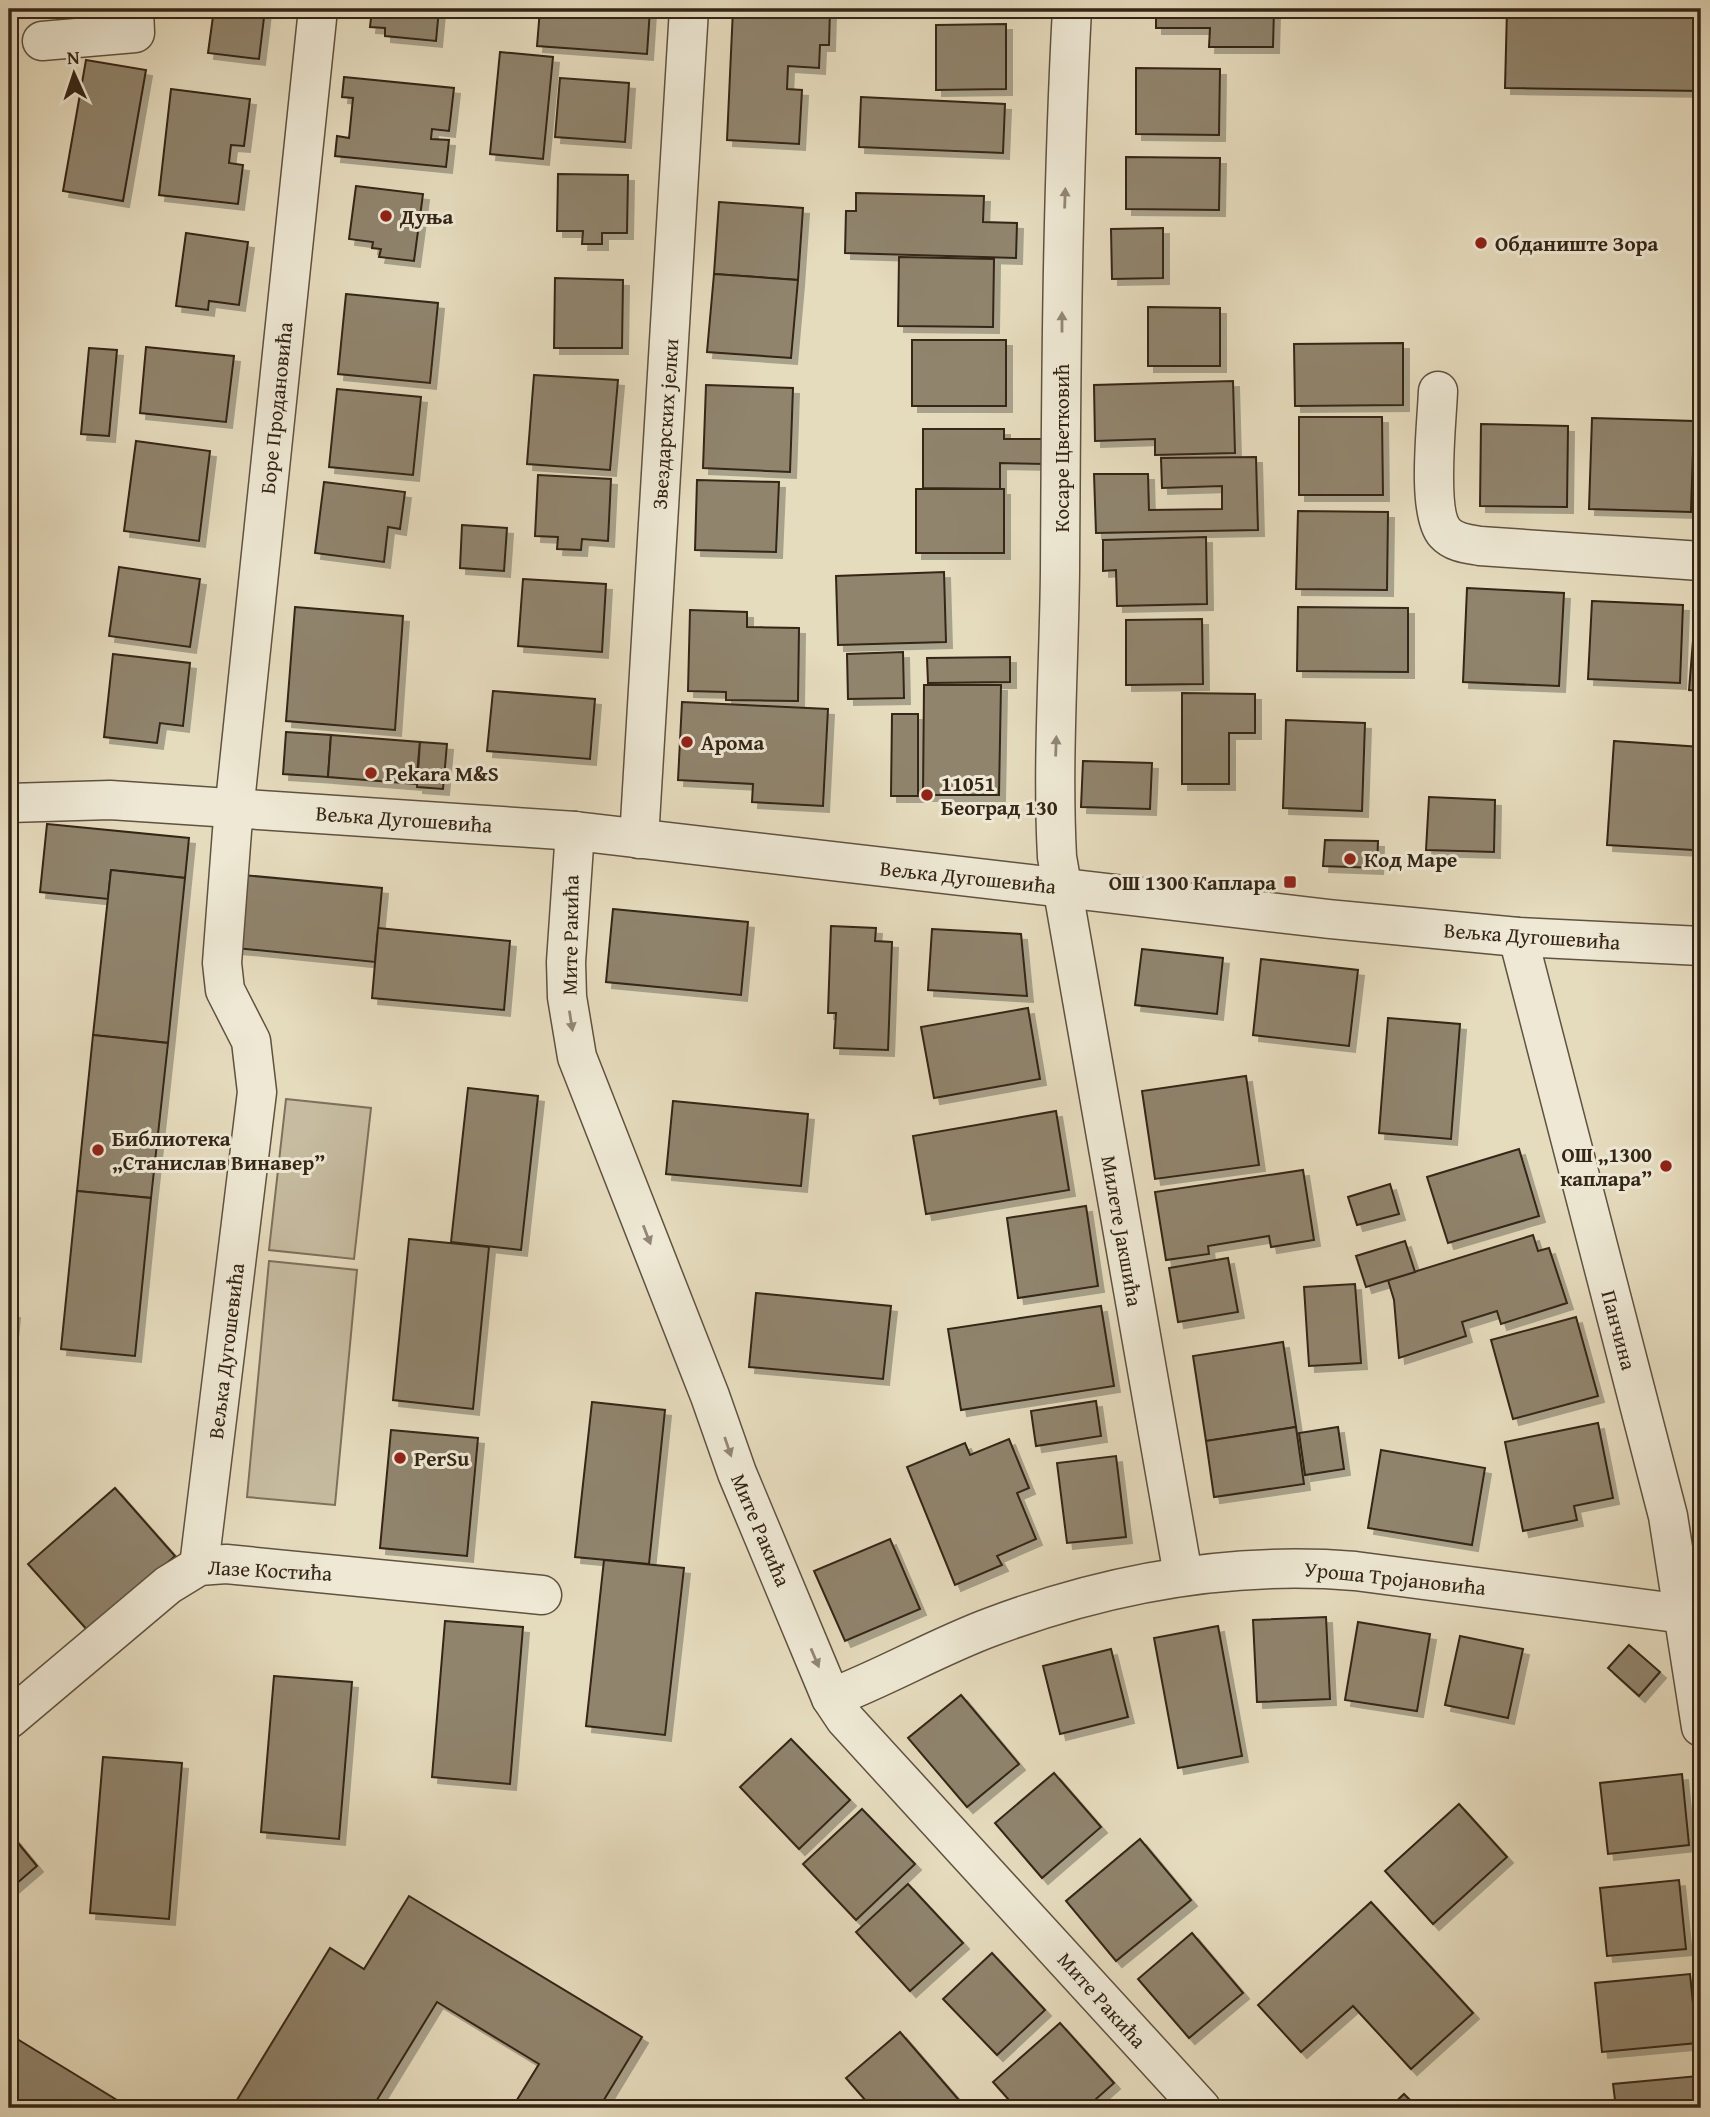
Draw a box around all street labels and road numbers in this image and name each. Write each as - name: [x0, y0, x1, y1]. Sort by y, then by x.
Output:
- street label: Боре Продановића: [252, 320, 300, 496]
- street label: Звездарских јелки: [644, 337, 686, 511]
- street label: Косаре Цветковић: [1046, 363, 1077, 532]
- street label: Вељка Дугошевића: [315, 797, 493, 841]
- street label: Вељка Дугошевића: [878, 852, 1058, 902]
- street label: Мите Ракића: [553, 875, 587, 995]
- street label: Вељка Дугошевића: [1443, 914, 1621, 958]
- street label: Милете Јакшића: [1093, 1153, 1151, 1309]
- street label: Вељка Дугошевића: [200, 1261, 252, 1441]
- street label: Панчина: [1593, 1287, 1645, 1373]
- street label: Мите Ракића: [723, 1469, 799, 1591]
- street label: Лазе Костића: [207, 1551, 333, 1589]
- street label: Уроша Тројановића: [1303, 1553, 1487, 1603]
- street label: Мите Ракића: [1050, 1945, 1154, 2055]

